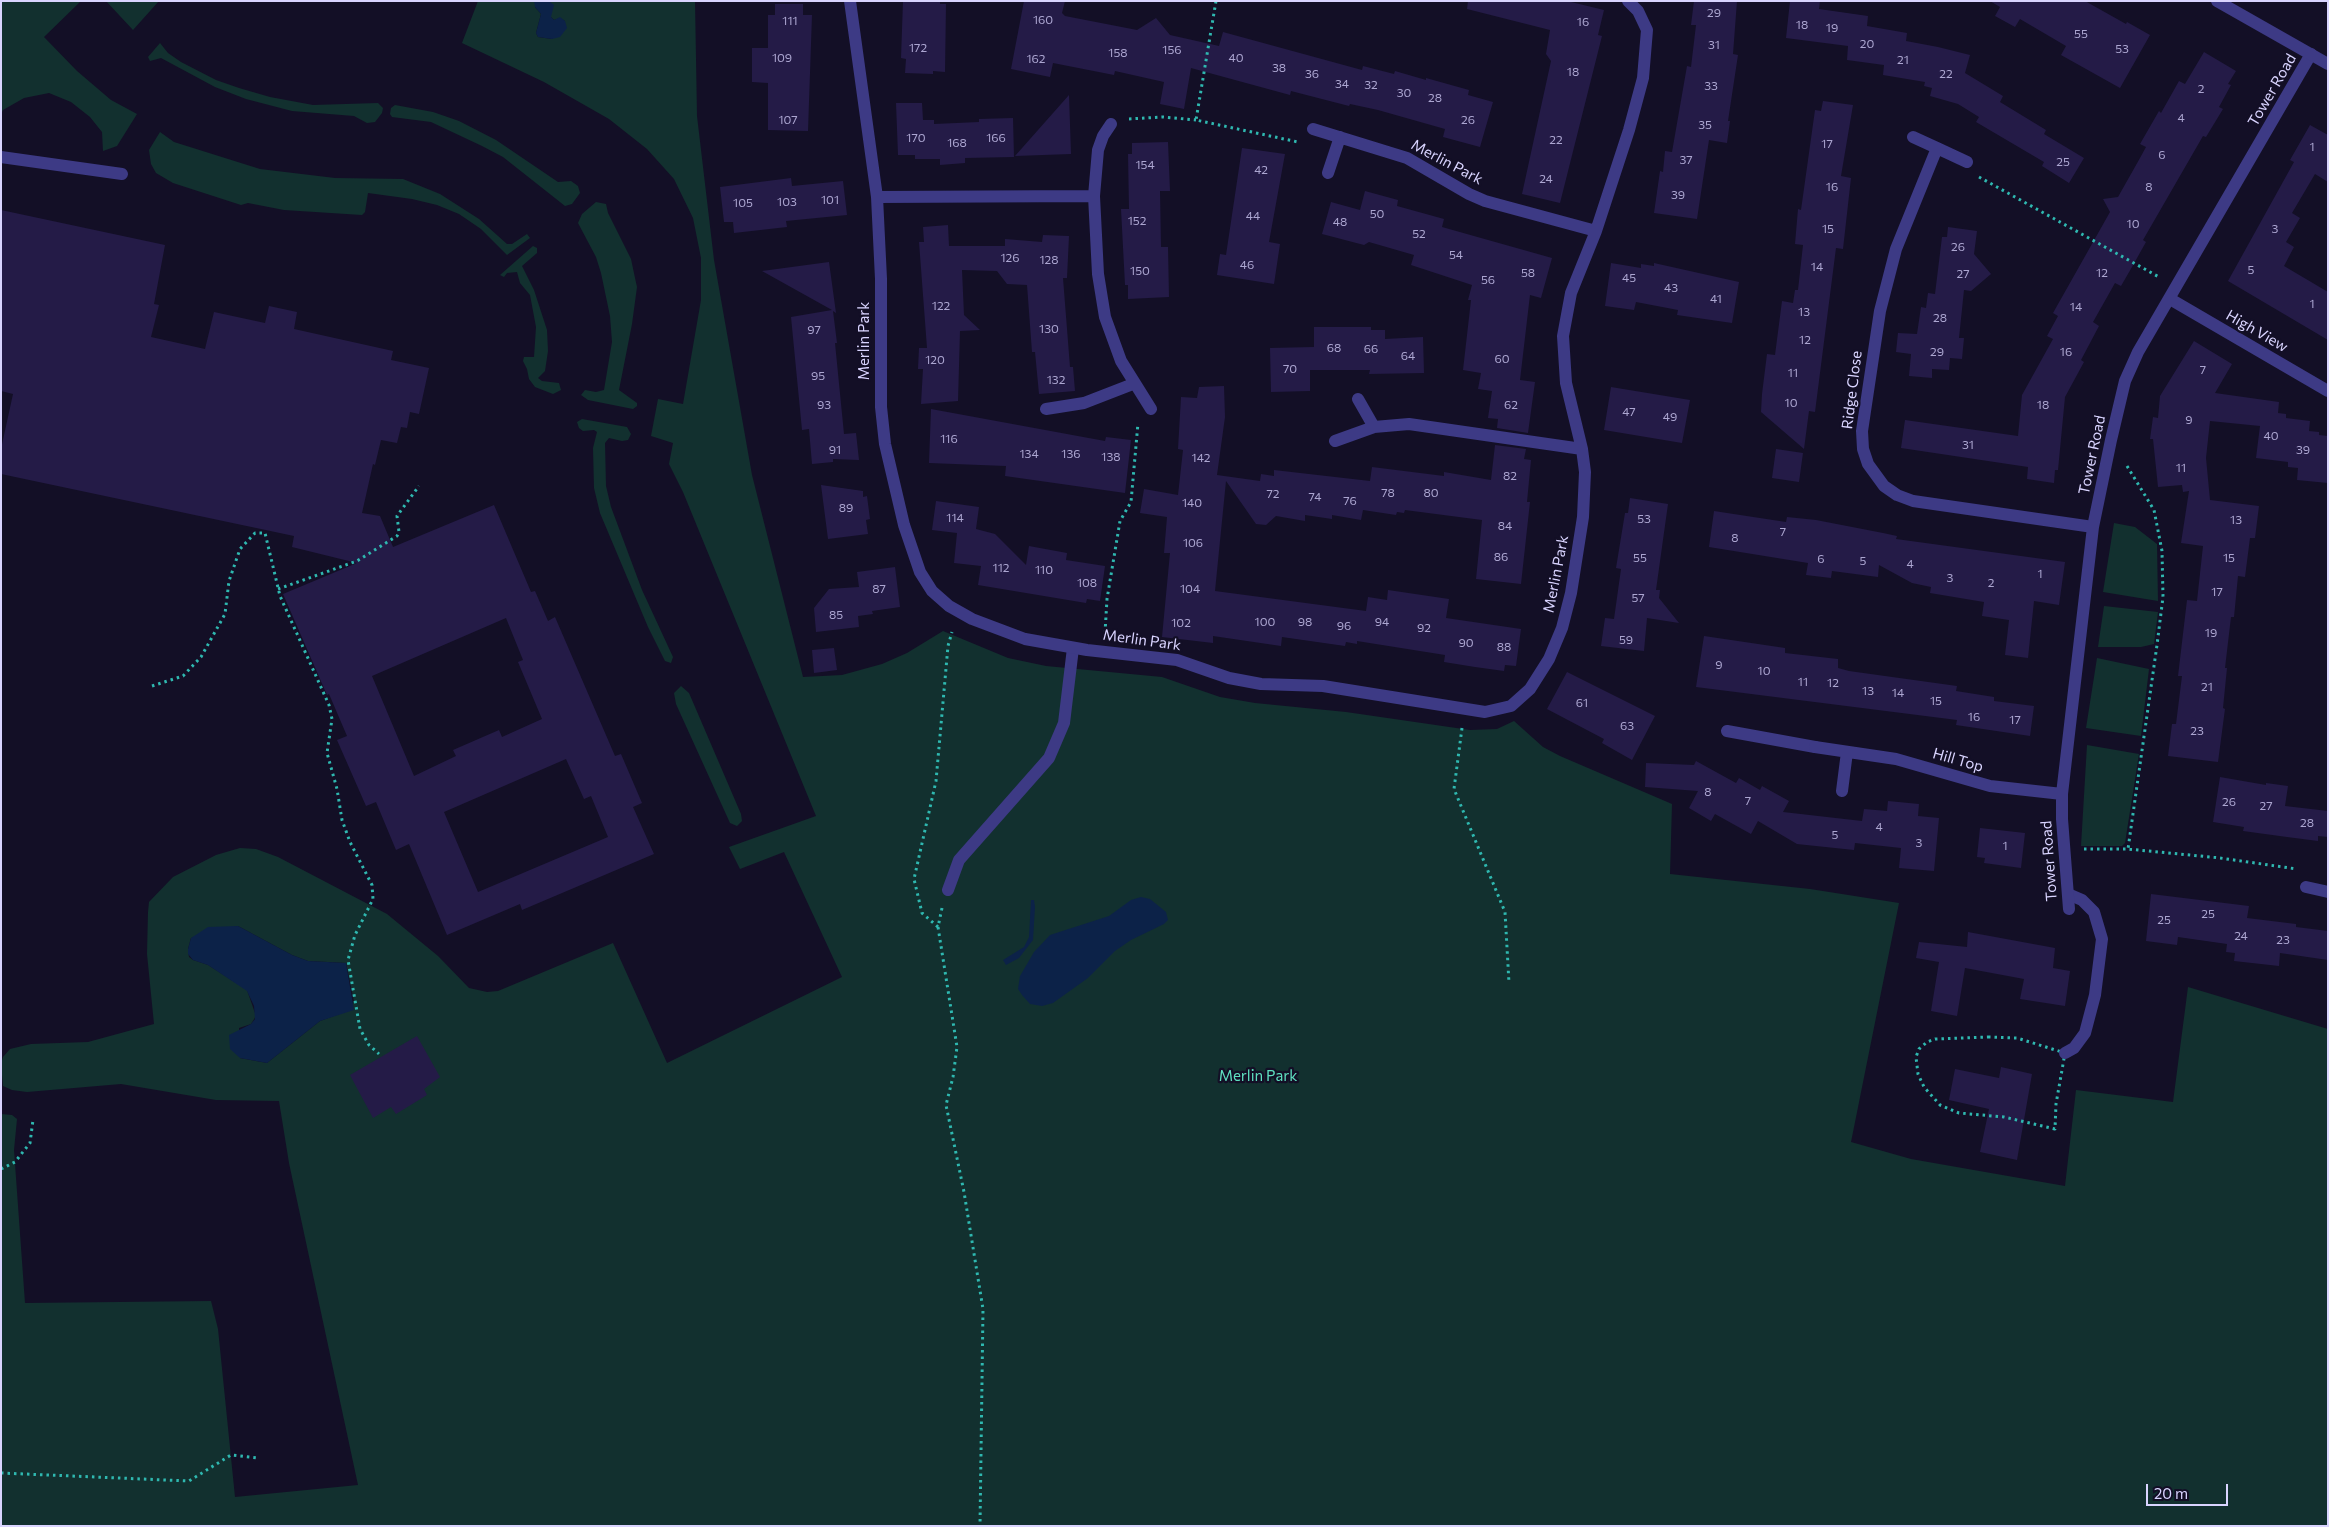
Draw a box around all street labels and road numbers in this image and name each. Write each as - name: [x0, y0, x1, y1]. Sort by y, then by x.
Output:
- street label: Tower Road: [2244, 51, 2300, 129]
- street label: Merlin Park: [1408, 136, 1486, 188]
- street label: Merlin Park: [855, 302, 873, 380]
- street label: High View: [2223, 306, 2291, 356]
- street label: Ridge Close: [1838, 350, 1866, 430]
- street label: Tower Road: [2075, 414, 2109, 496]
- street label: Merlin Park: [1540, 534, 1572, 614]
- street label: Merlin Park: [1102, 626, 1182, 654]
- street label: Hill Top: [1931, 744, 1985, 776]
- street label: Tower Road: [2037, 820, 2061, 902]

